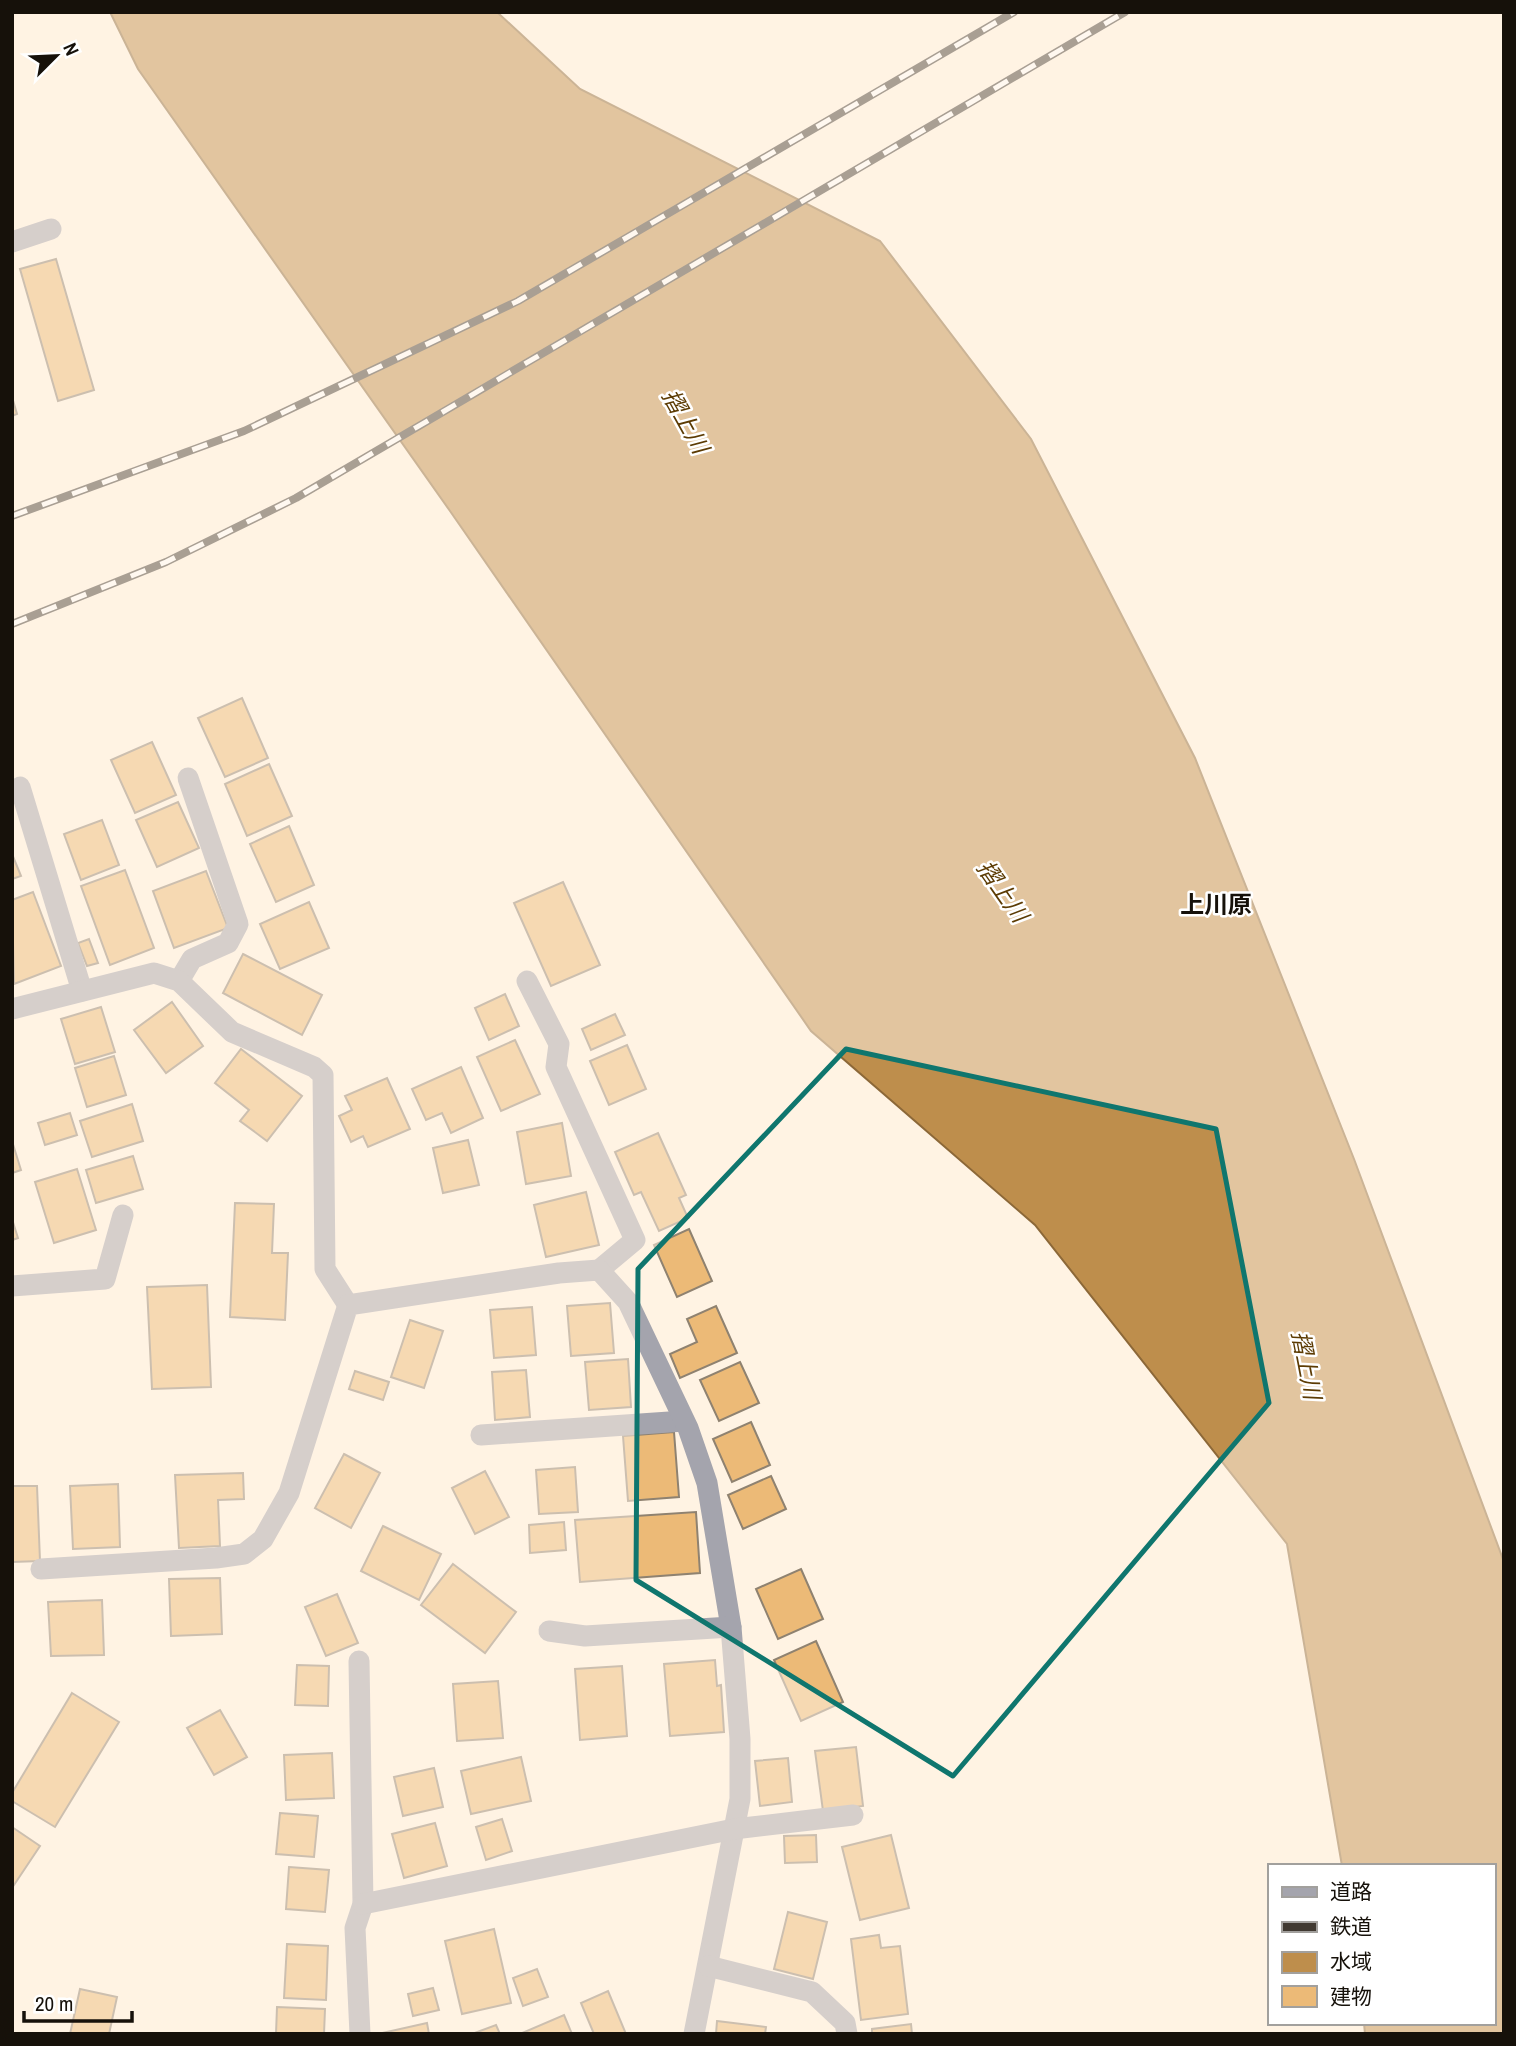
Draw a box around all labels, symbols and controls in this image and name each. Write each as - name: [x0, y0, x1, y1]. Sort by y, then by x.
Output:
- north arrow: [21, 21, 91, 91]
- text: N: [57, 39, 86, 60]
- water label: 摺上川: [656, 383, 718, 461]
- water label: 摺上川: [971, 854, 1037, 931]
- district label: 上川原: [1180, 888, 1252, 920]
- water label: 摺上川: [1285, 1328, 1329, 1405]
- legend: [1268, 1864, 1495, 2025]
- text: 道路: [1330, 1877, 1372, 1906]
- text: 鉄道: [1330, 1912, 1372, 1941]
- text: 水域: [1330, 1947, 1372, 1976]
- scale bar: [24, 1980, 133, 2024]
- text: 建物: [1330, 1982, 1372, 2011]
- text: 20 m: [35, 1989, 73, 2018]

